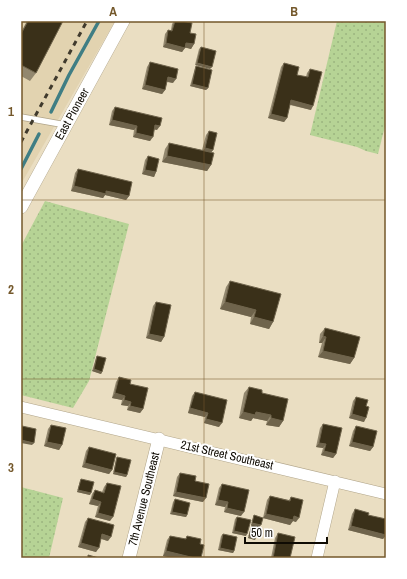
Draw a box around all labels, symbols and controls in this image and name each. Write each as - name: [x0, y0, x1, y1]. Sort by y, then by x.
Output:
- text: A: [109, 3, 117, 20]
- text: B: [290, 3, 298, 20]
- street label: East Pioneer: [51, 85, 93, 143]
- text: 1: [8, 103, 14, 120]
- text: 2: [8, 281, 14, 298]
- street label: 21st Street Southeast: [179, 437, 275, 473]
- street label: 7th Avenue Southeast: [125, 450, 163, 548]
- text: 3: [8, 459, 14, 476]
- scale bar: [245, 519, 327, 545]
- text: 50 m: [251, 525, 273, 541]

